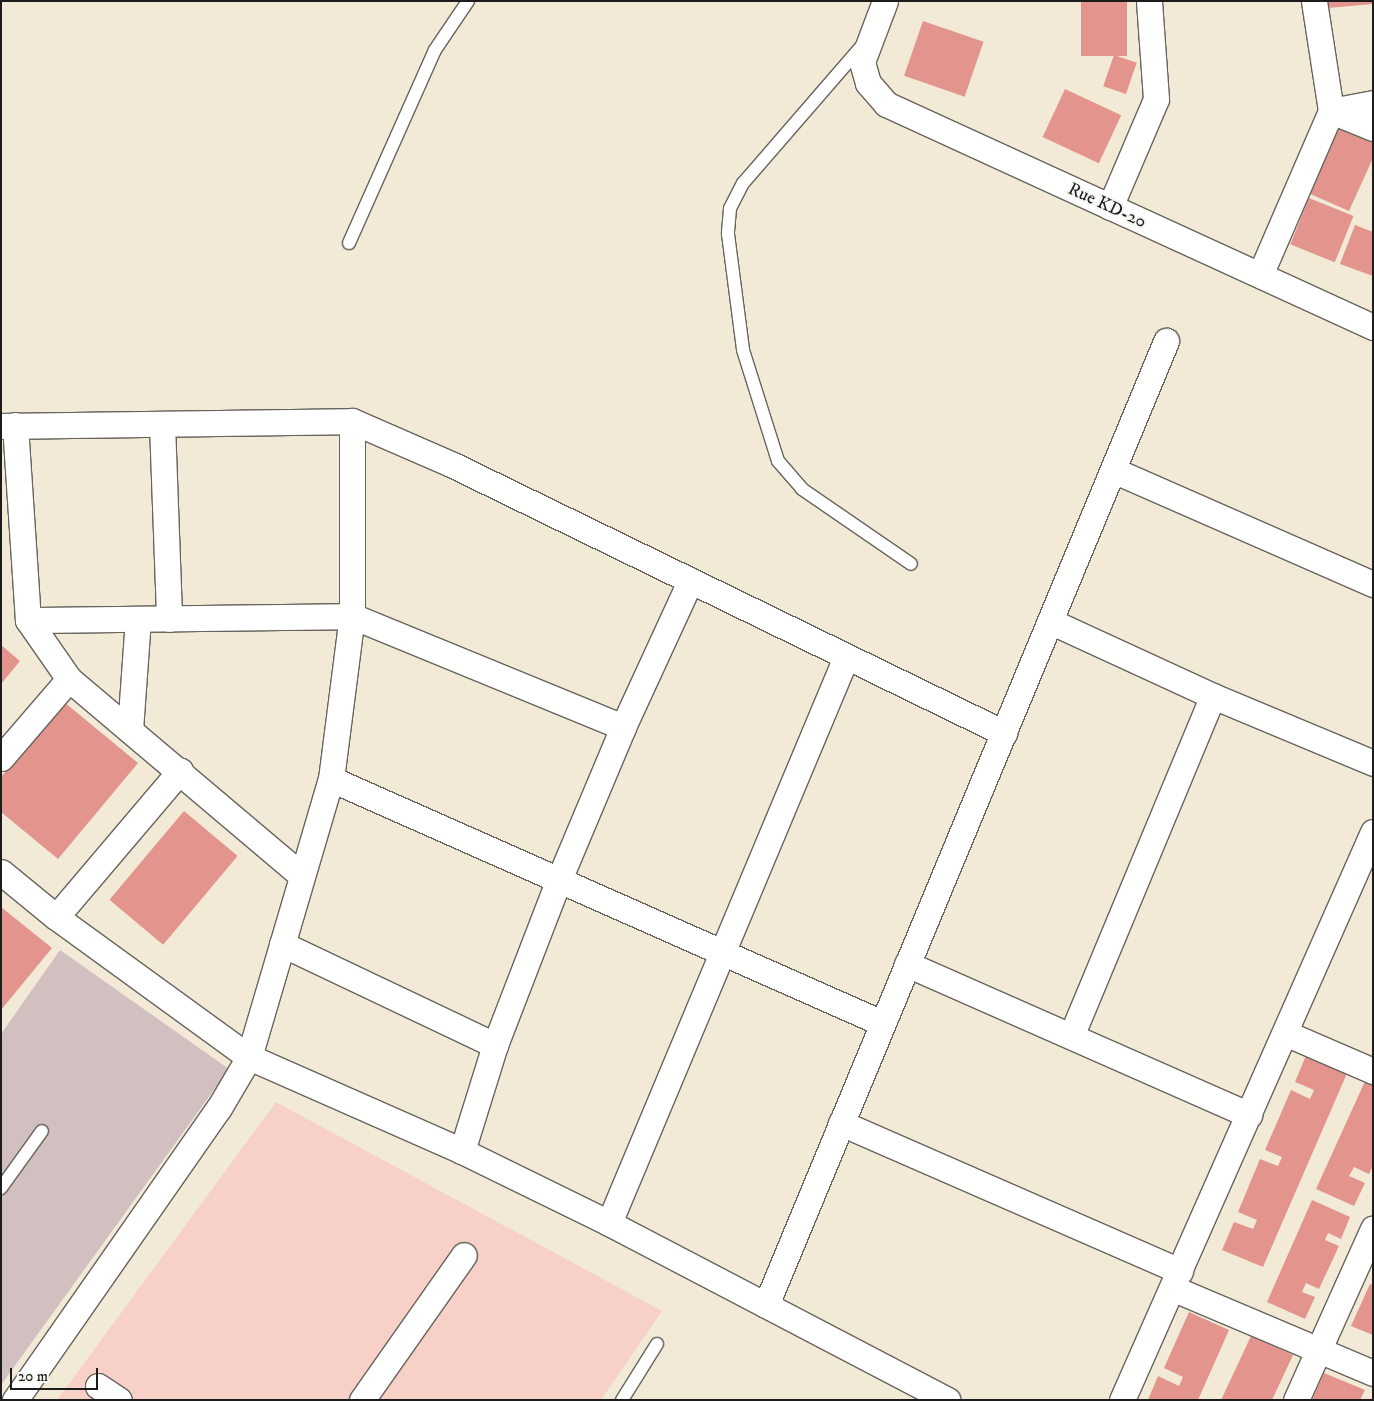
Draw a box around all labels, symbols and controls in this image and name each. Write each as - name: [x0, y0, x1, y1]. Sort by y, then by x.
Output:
- street label: Rue KD-20: [1064, 178, 1150, 234]
- scale bar: [12, 1358, 100, 1390]
- text: 20 m: [18, 1367, 48, 1386]

